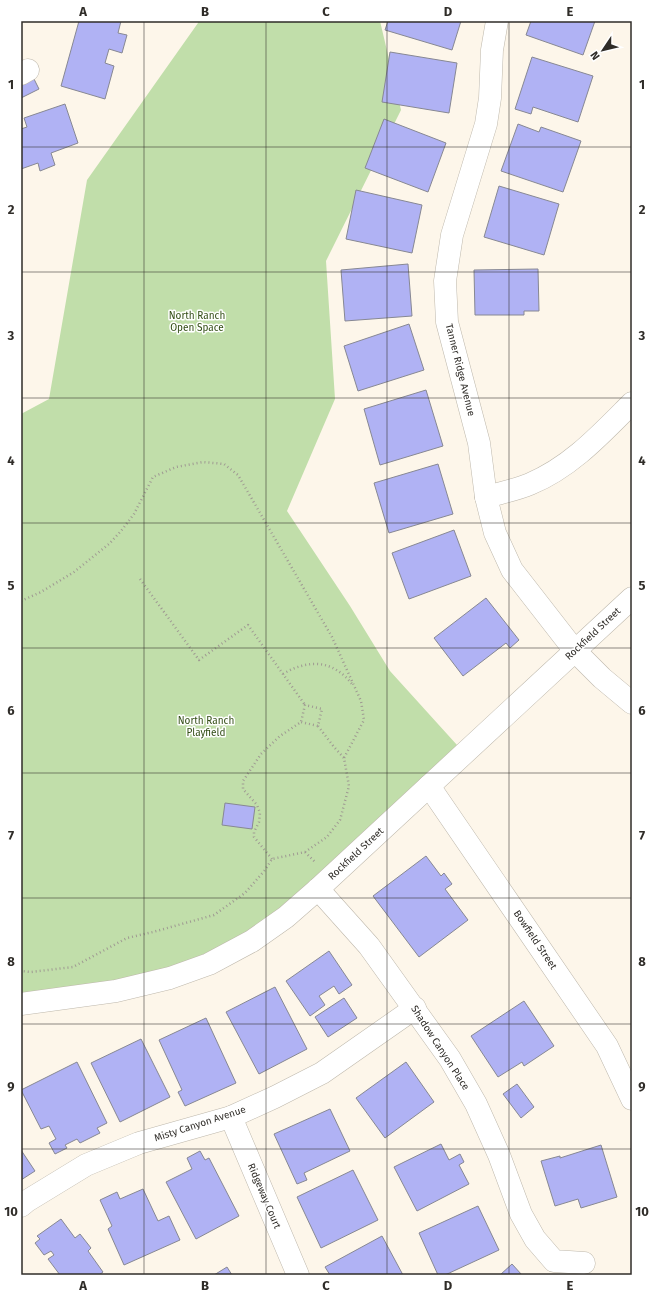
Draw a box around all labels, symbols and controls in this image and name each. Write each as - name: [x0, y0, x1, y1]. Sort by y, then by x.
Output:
- text: A: [78, 4, 87, 19]
- text: B: [201, 4, 209, 19]
- text: C: [322, 4, 330, 19]
- text: D: [444, 4, 453, 19]
- text: E: [567, 4, 574, 19]
- north arrow: [583, 30, 623, 70]
- text: N: [588, 49, 603, 62]
- text: 1: [8, 77, 14, 92]
- text: 1: [639, 77, 645, 92]
- text: 2: [8, 202, 15, 217]
- text: 2: [639, 202, 646, 217]
- park label: North Ranch Open Space: [169, 310, 225, 334]
- street label: Tanner Ridge Avenue: [443, 322, 477, 418]
- text: 3: [7, 328, 15, 343]
- text: 3: [638, 328, 646, 343]
- text: 4: [7, 453, 15, 468]
- text: 4: [638, 453, 646, 468]
- text: 5: [8, 578, 15, 593]
- text: 5: [639, 578, 646, 593]
- street label: Rockfield Street: [563, 605, 624, 663]
- text: 6: [7, 703, 15, 718]
- text: 6: [638, 703, 646, 718]
- park label: North Ranch Playfield: [178, 715, 234, 739]
- street label: Rockfield Street: [326, 825, 387, 883]
- text: 7: [8, 828, 14, 843]
- text: 7: [639, 828, 645, 843]
- street label: Bowfield Street: [511, 908, 559, 972]
- text: 8: [7, 954, 15, 969]
- text: 8: [638, 954, 646, 969]
- street label: Shadow Canyon Place: [408, 1003, 472, 1093]
- text: 9: [7, 1079, 15, 1094]
- text: 9: [638, 1079, 646, 1094]
- street label: Misty Canyon Avenue: [153, 1104, 247, 1144]
- street label: Ridgeway Court: [245, 1162, 283, 1231]
- text: 10: [4, 1204, 18, 1219]
- text: 10: [635, 1204, 649, 1219]
- text: A: [78, 1278, 87, 1293]
- text: B: [201, 1278, 209, 1293]
- text: C: [322, 1278, 330, 1293]
- text: D: [444, 1278, 453, 1293]
- text: E: [567, 1278, 574, 1293]

